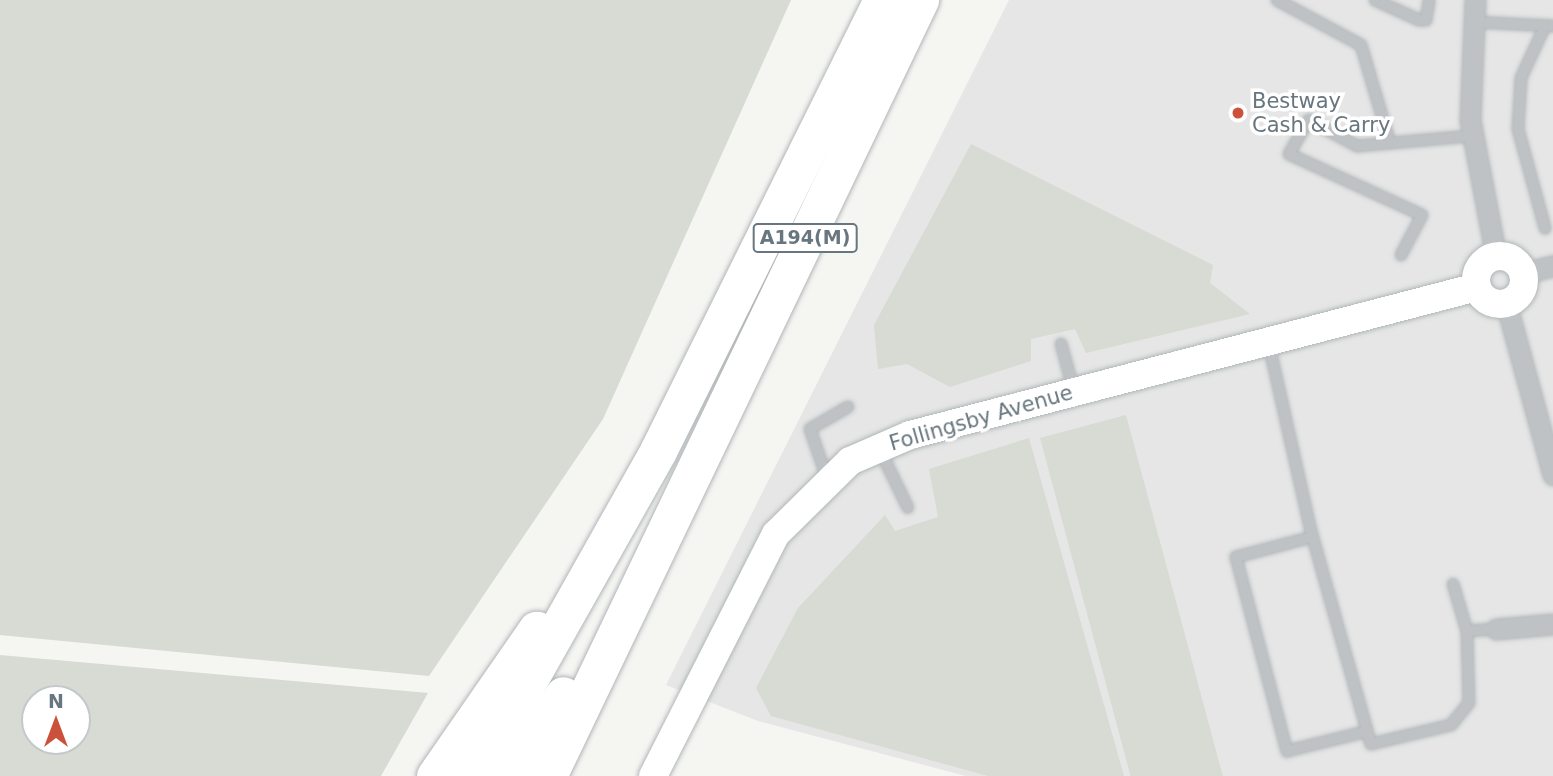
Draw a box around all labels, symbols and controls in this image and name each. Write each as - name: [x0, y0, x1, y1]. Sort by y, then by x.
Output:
- place label: Bestway Cash & Carry: [1252, 88, 1390, 138]
- marker: Bestway Cash & Carry: [1230, 105, 1246, 121]
- road number: A194(M): [752, 222, 858, 254]
- street label: Follingsby Avenue: [886, 380, 1076, 456]
- north arrow: [21, 685, 91, 755]
- text: N: [48, 690, 64, 712]

